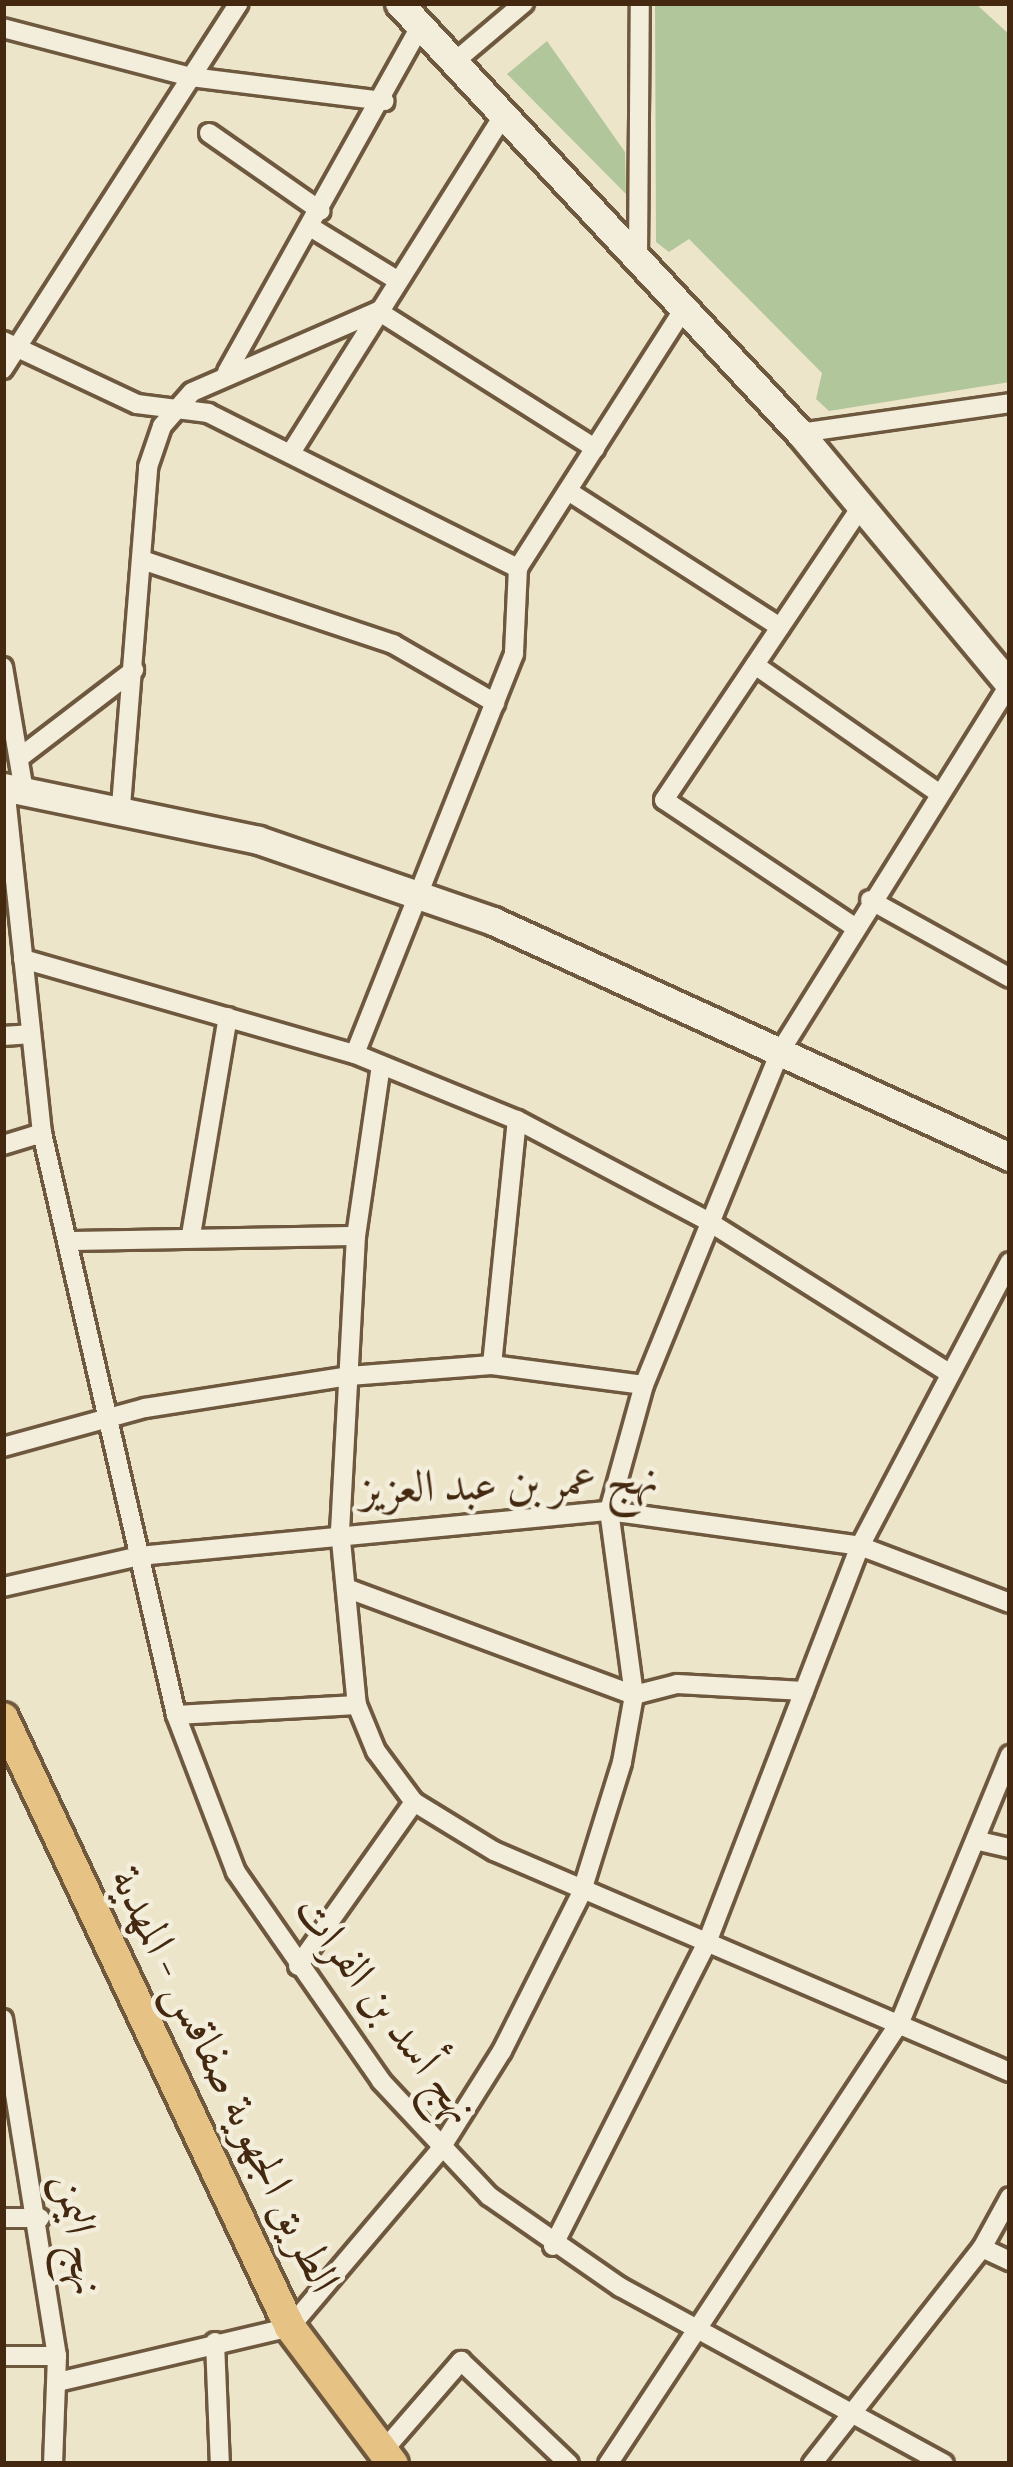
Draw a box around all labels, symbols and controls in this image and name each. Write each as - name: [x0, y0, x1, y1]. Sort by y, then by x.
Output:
- street label: نهج عمر بن عبد العزيز: [359, 1453, 659, 1517]
- street label: الطريق الجهوية صفاقس - المهدية: [97, 1858, 351, 2302]
- street label: نهج أسد بن الفرات: [281, 1885, 489, 2135]
- street label: نهج اليمن: [44, 2171, 114, 2299]

